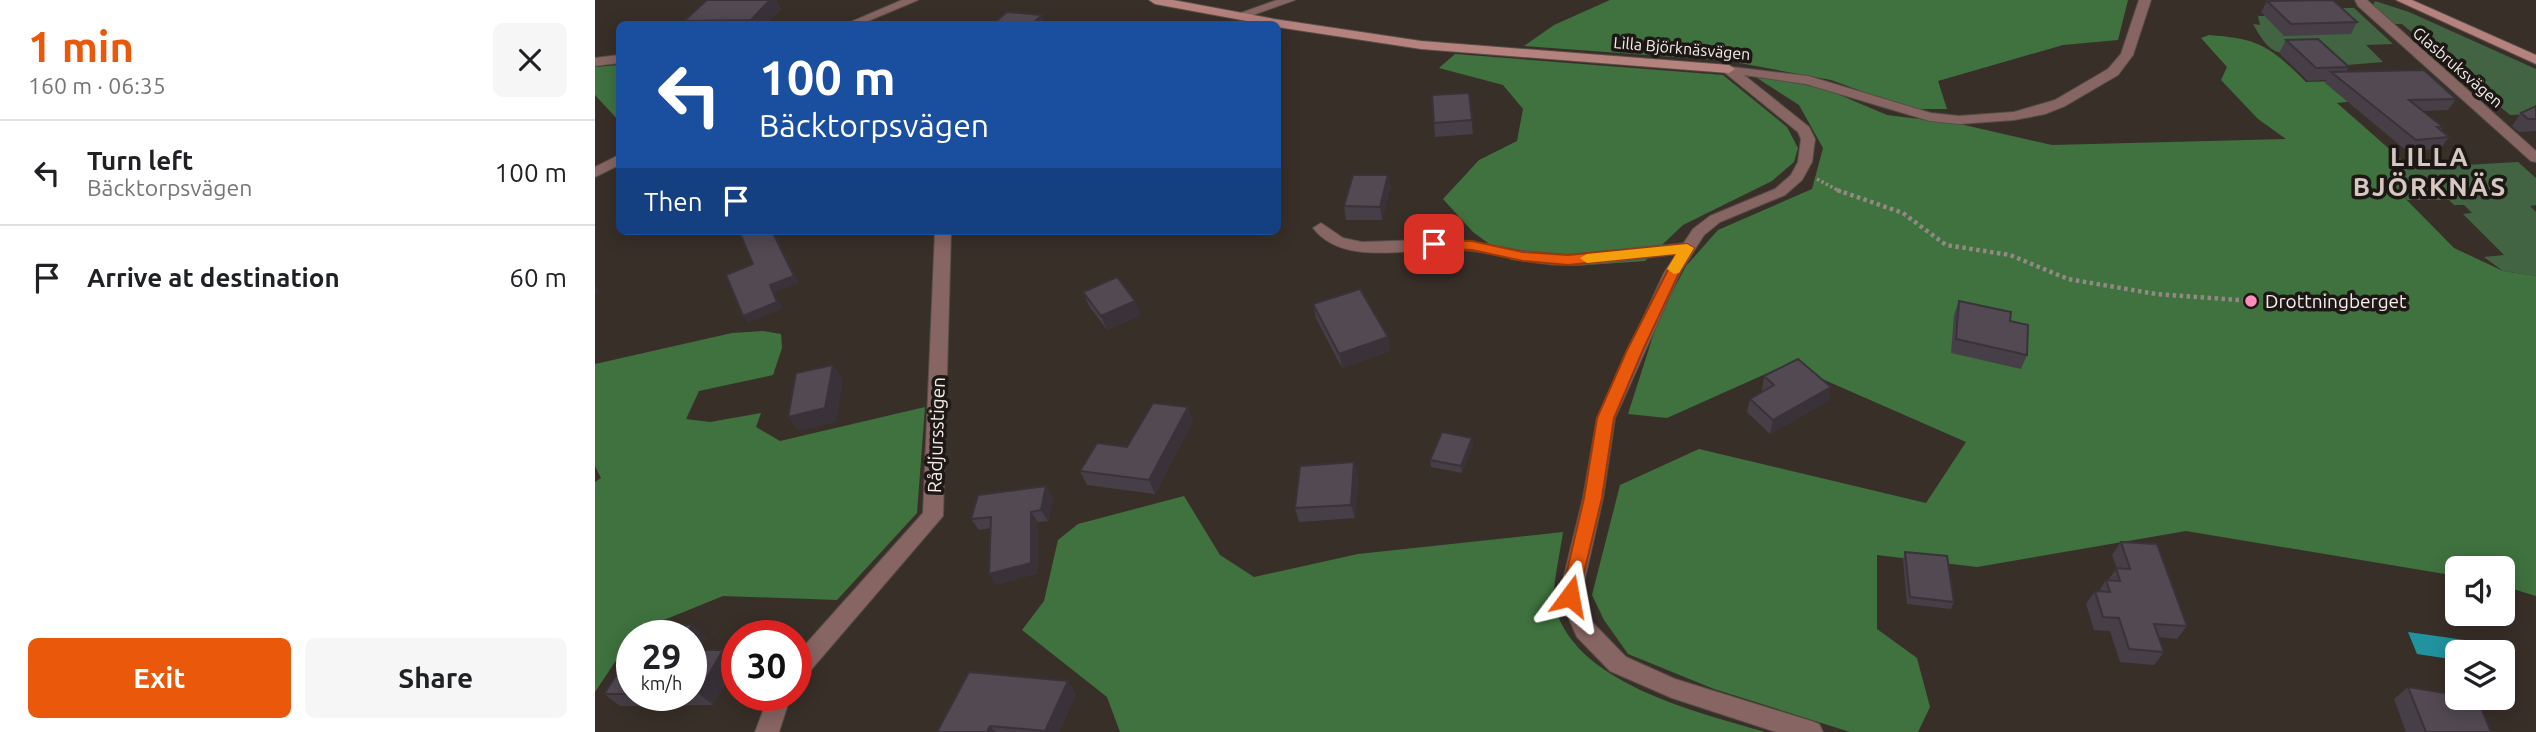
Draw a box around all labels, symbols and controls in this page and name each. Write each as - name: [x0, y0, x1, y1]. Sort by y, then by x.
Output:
- text: 1 min: [28, 23, 134, 70]
- button: close: [493, 23, 567, 97]
- street label: Glasbruksvägen: [2410, 23, 2506, 111]
- street label: Lilla Björknäsvägen: [1613, 33, 1751, 63]
- icon: left: [644, 49, 735, 140]
- text: 100 m: [759, 49, 896, 104]
- text: 160 m · 06:35: [28, 73, 166, 98]
- text: Bäcktorpsvägen: [759, 107, 989, 143]
- district label: LILLA BJÖRKNÄS: [2353, 142, 2507, 201]
- text: Turn left: [87, 146, 193, 175]
- icon: left: [28, 154, 66, 192]
- text: 100 m: [495, 158, 567, 187]
- text: Bäcktorpsvägen: [87, 175, 252, 200]
- icon: arrive: [717, 182, 755, 220]
- text: Then: [644, 187, 703, 216]
- pin: [1404, 214, 1464, 274]
- icon: arrive: [1415, 225, 1453, 263]
- icon: arrive: [28, 259, 66, 297]
- text: Arrive at destination: [87, 263, 340, 292]
- text: 60 m: [509, 263, 567, 292]
- place label: Drottningberget: [2265, 290, 2407, 312]
- marker: Drottningberget: [2243, 293, 2259, 309]
- street label: Rådjursstigen: [923, 377, 949, 493]
- map controls: [2445, 556, 2515, 710]
- button: sound: [2445, 556, 2515, 626]
- position arrow: [1533, 559, 1607, 633]
- speed limit sign: 30: [721, 620, 812, 711]
- text: 29: [642, 636, 681, 676]
- button: Exit: [28, 638, 291, 718]
- button: Share: [305, 638, 567, 718]
- button: layers: [2445, 640, 2515, 710]
- text: km/h: [641, 673, 682, 693]

